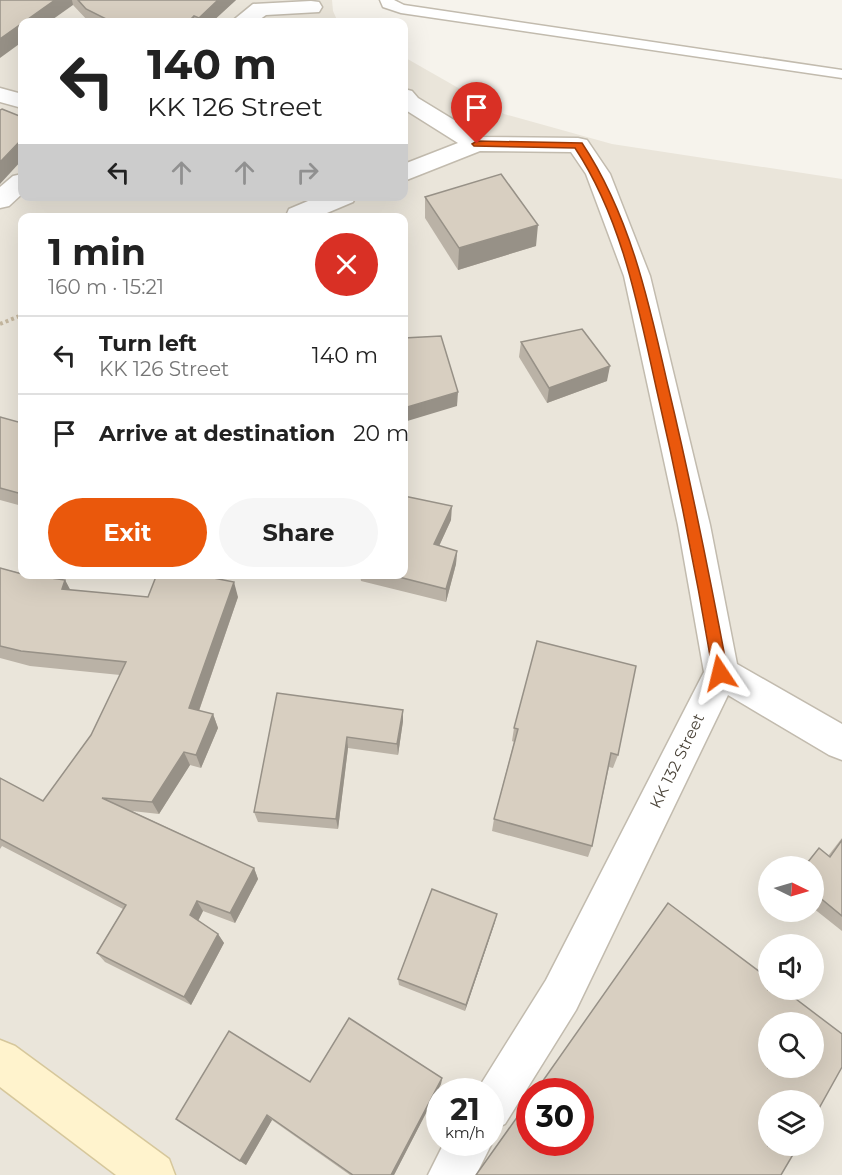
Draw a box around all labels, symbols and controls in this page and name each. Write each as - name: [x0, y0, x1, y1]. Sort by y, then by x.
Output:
- text: 140 m: [147, 38, 277, 90]
- icon: left: [48, 42, 126, 120]
- pin: [451, 82, 502, 144]
- text: KK 126 Street: [147, 90, 323, 123]
- icon: arrive: [460, 91, 493, 124]
- icon: left: [102, 156, 135, 189]
- icon: ahead: [165, 156, 198, 189]
- icon: ahead: [228, 156, 261, 189]
- icon: right: [291, 156, 324, 189]
- text: 1 min: [48, 230, 146, 274]
- button: close: [315, 233, 378, 296]
- text: 160 m · 15:21: [48, 275, 164, 299]
- text: Turn left: [99, 330, 197, 357]
- icon: left: [48, 339, 81, 372]
- text: 140 m: [312, 342, 378, 369]
- text: KK 126 Street: [99, 357, 229, 381]
- icon: arrive: [48, 417, 81, 450]
- text: Arrive at destination: [99, 420, 335, 447]
- text: 20 m: [353, 420, 409, 447]
- button: Exit: [48, 498, 207, 567]
- button: Share: [219, 498, 378, 567]
- position arrow: [688, 641, 752, 705]
- street label: KK 132 Street: [646, 710, 708, 812]
- north arrow: [758, 856, 824, 922]
- map controls: [758, 856, 824, 1156]
- button: sound: [758, 934, 824, 1000]
- button: search: [758, 1012, 824, 1078]
- speed limit sign: 30: [516, 1078, 594, 1156]
- button: layers: [758, 1090, 824, 1156]
- text: 21: [450, 1091, 480, 1128]
- text: km/h: [445, 1123, 485, 1142]

